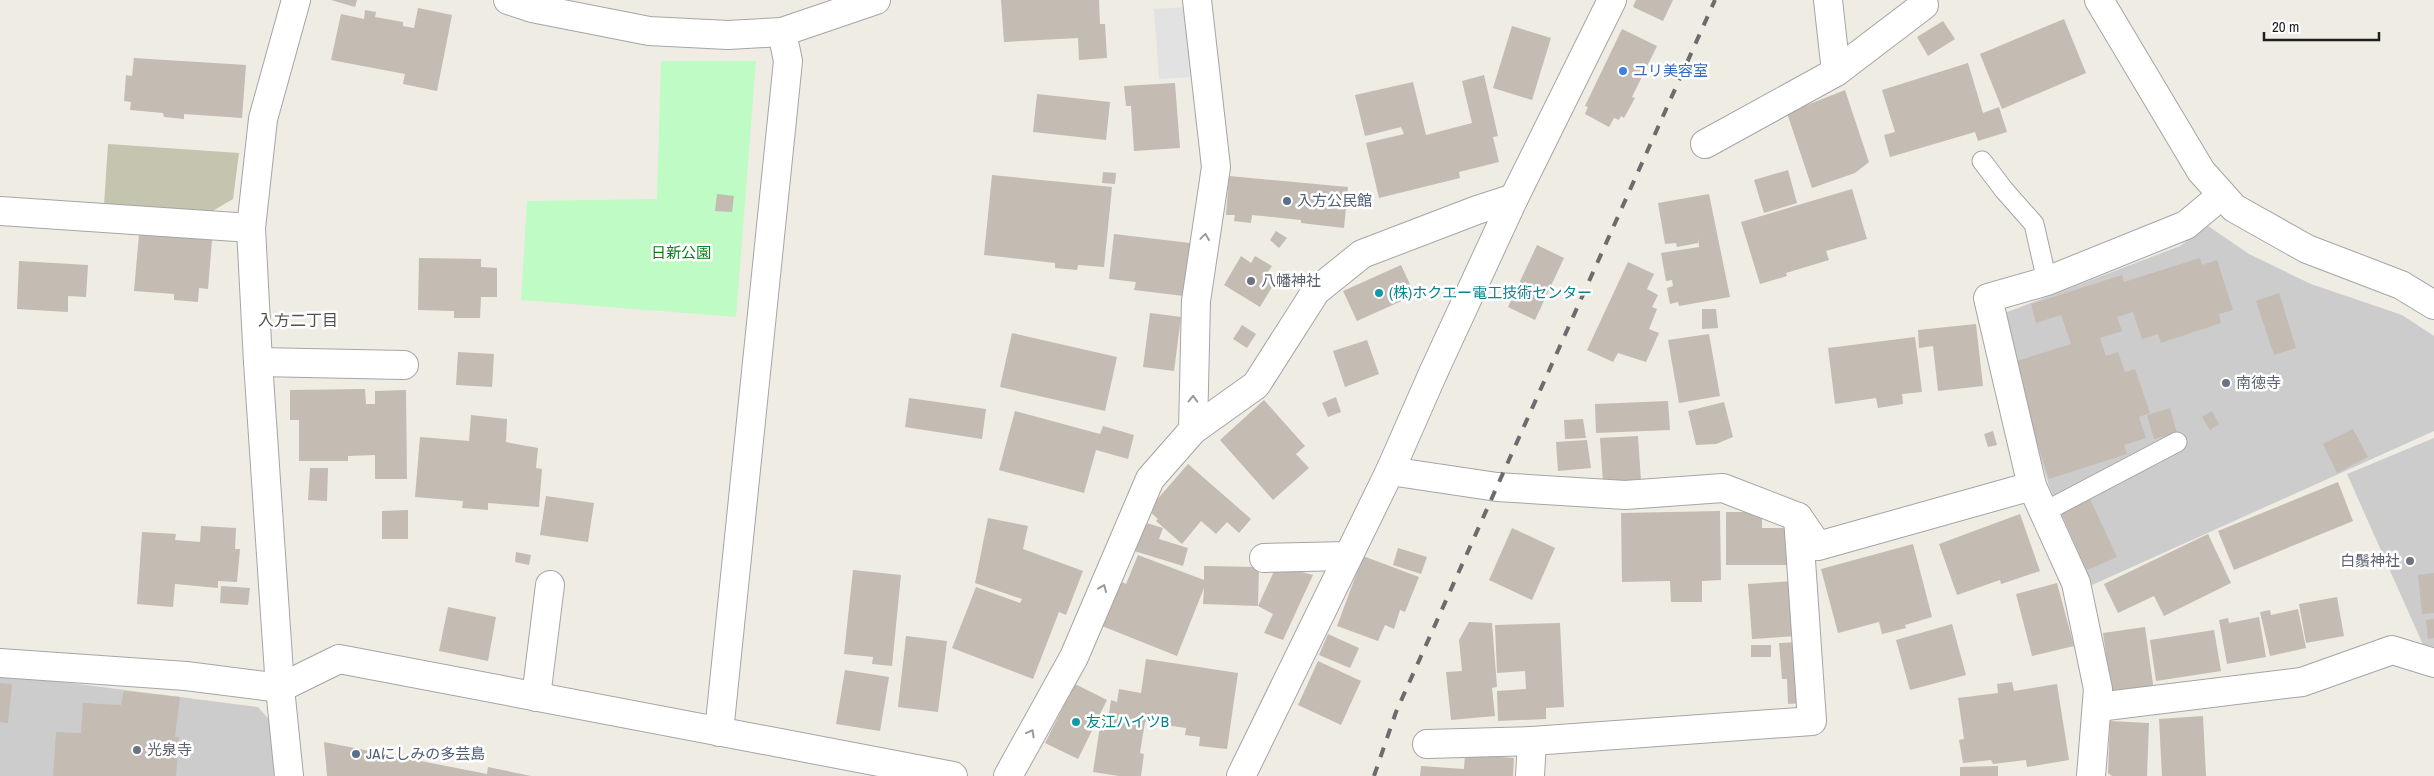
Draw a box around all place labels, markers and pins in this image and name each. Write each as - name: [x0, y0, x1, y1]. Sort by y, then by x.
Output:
- place label: ユリ美容室: [1633, 60, 1708, 81]
- marker: ユリ美容室: [1617, 65, 1629, 77]
- place label: 入方公民館: [1297, 190, 1372, 211]
- marker: 入方公民館: [1281, 195, 1293, 207]
- place label: 八幡神社: [1261, 270, 1321, 291]
- marker: 八幡神社: [1245, 275, 1257, 287]
- place label: (株)ホクエー電工技術センター: [1389, 282, 1592, 303]
- marker: (株)ホクエー電工技術センター: [1373, 287, 1385, 299]
- place label: 南徳寺: [2236, 372, 2281, 393]
- marker: 南徳寺: [2220, 377, 2232, 389]
- place label: 白鬚神社: [2340, 550, 2400, 571]
- marker: 白鬚神社: [2404, 555, 2416, 567]
- place label: 友江ハイツB: [1086, 711, 1169, 732]
- marker: 友江ハイツB: [1070, 716, 1082, 728]
- place label: 光泉寺: [147, 739, 192, 760]
- place label: JAにしみの多芸島: [366, 743, 485, 764]
- marker: 光泉寺: [131, 744, 143, 756]
- marker: JAにしみの多芸島: [350, 748, 362, 760]

